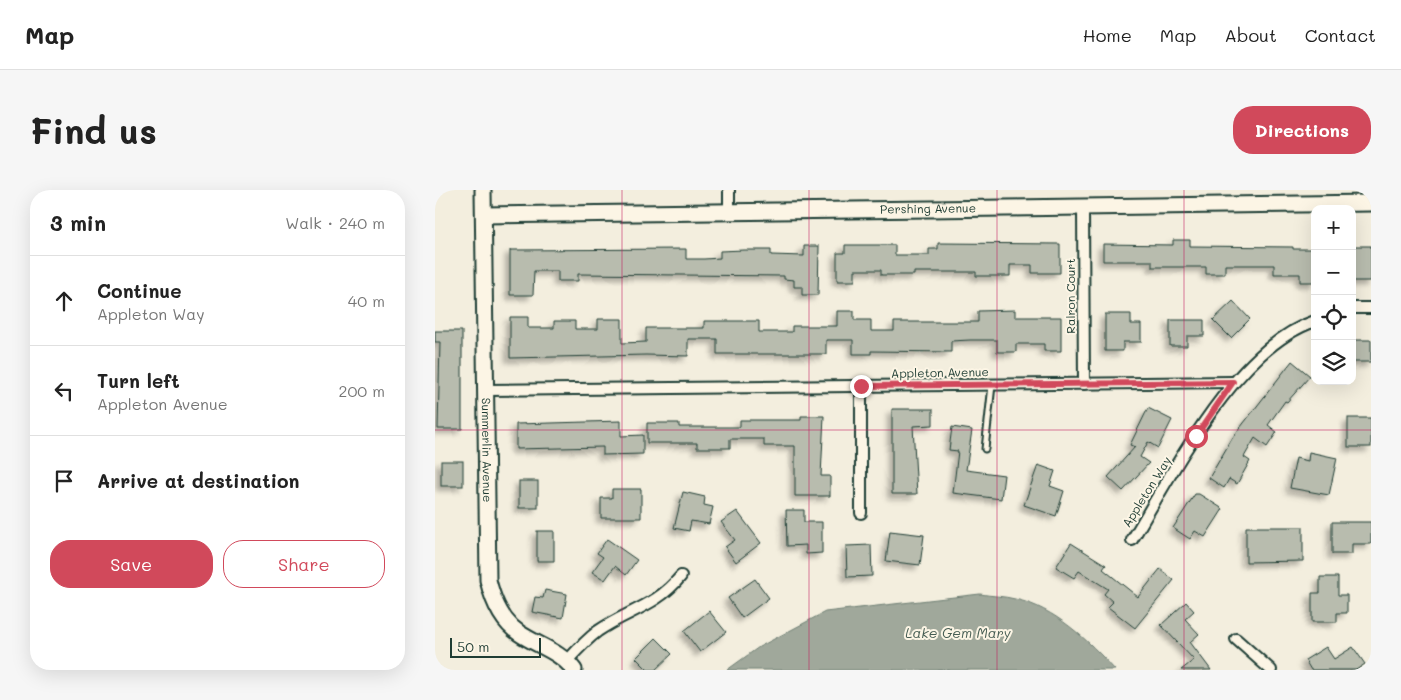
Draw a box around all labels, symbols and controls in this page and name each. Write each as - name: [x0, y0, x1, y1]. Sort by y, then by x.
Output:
- text: Map: [25, 19, 74, 50]
- text: Home: [1083, 23, 1132, 47]
- text: Map: [1160, 23, 1196, 47]
- text: About: [1224, 23, 1277, 47]
- text: Contact: [1305, 23, 1376, 47]
- button: Directions: [1233, 106, 1371, 154]
- text: Find us: [30, 107, 157, 153]
- street label: Pershing Avenue: [880, 199, 976, 217]
- map controls: [1311, 205, 1356, 385]
- button: +: [1311, 205, 1356, 250]
- text: 3 min: [50, 209, 106, 236]
- text: Walk · 240 m: [285, 212, 385, 233]
- button: −: [1311, 250, 1356, 295]
- street label: Ralron Court: [1062, 258, 1078, 334]
- text: Continue: [97, 278, 182, 303]
- icon: ahead: [50, 287, 78, 315]
- text: 40 m: [348, 290, 385, 311]
- button: locate: [1311, 295, 1356, 340]
- text: Appleton Way: [97, 303, 205, 324]
- button: layers: [1311, 340, 1356, 385]
- street label: Appleton Avenue: [891, 363, 989, 381]
- text: Turn left: [97, 368, 180, 393]
- route end: [850, 375, 873, 398]
- icon: left: [50, 377, 78, 405]
- text: 200 m: [338, 380, 385, 401]
- text: Appleton Avenue: [97, 393, 228, 414]
- street label: Summerlin Avenue: [479, 397, 496, 502]
- route start: [1185, 425, 1208, 448]
- street label: Appleton Way: [1118, 453, 1174, 530]
- icon: arrive: [50, 467, 78, 495]
- text: Arrive at destination: [97, 468, 300, 493]
- button: Save: [50, 540, 213, 588]
- button: Share: [223, 540, 385, 588]
- water label: Lake Gem Mary: [905, 623, 1011, 642]
- scale bar: [450, 635, 541, 658]
- text: 50 m: [457, 637, 489, 656]

